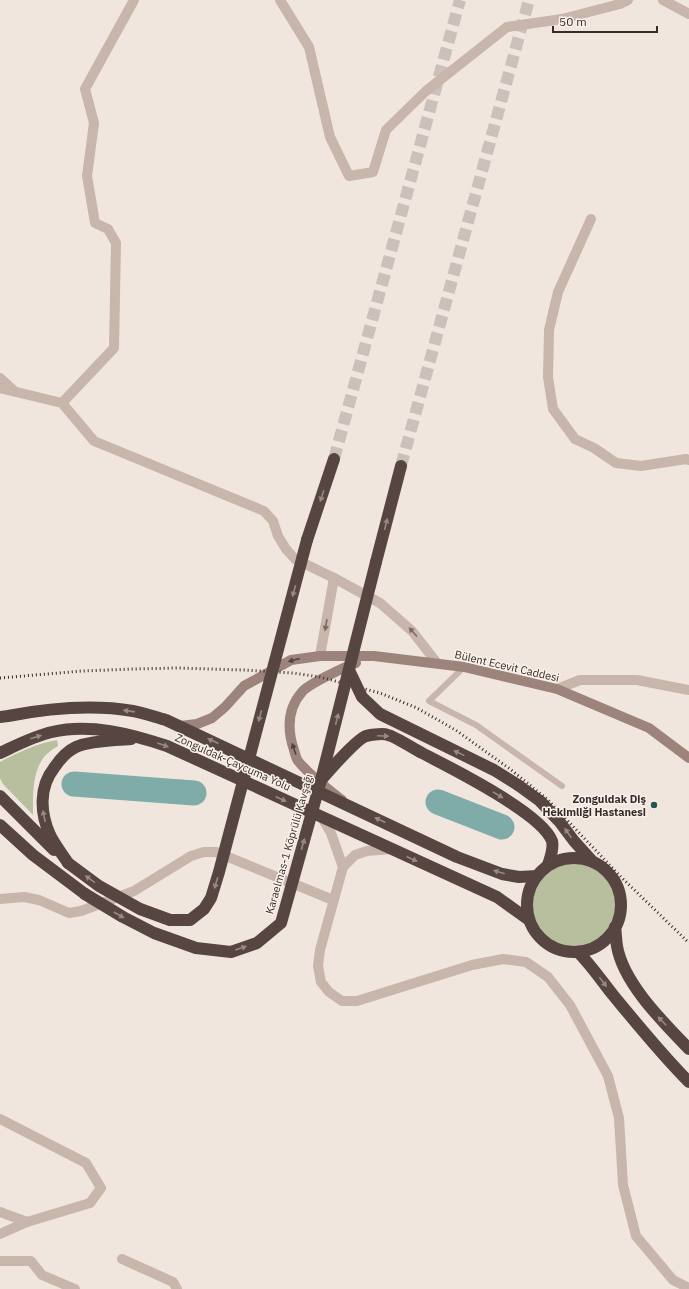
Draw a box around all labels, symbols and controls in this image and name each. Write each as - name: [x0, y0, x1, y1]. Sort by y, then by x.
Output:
- scale bar: [553, 8, 657, 34]
- text: 50 m: [559, 14, 587, 29]
- one-way arrow: [318, 491, 324, 503]
- one-way arrow: [383, 518, 389, 530]
- one-way arrow: [291, 585, 297, 597]
- one-way arrow: [322, 619, 328, 631]
- one-way arrow: [408, 627, 417, 637]
- street label: Bülent Ecevit Caddesi: [453, 647, 561, 685]
- one-way arrow: [287, 658, 300, 664]
- one-way arrow: [123, 708, 135, 714]
- one-way arrow: [257, 710, 263, 723]
- one-way arrow: [334, 712, 340, 725]
- street label: Zonguldak-Çaycuma Yolu: [173, 730, 293, 794]
- one-way arrow: [377, 732, 389, 739]
- one-way arrow: [30, 734, 42, 740]
- one-way arrow: [208, 738, 219, 744]
- one-way arrow: [157, 742, 169, 748]
- one-way arrow: [290, 743, 296, 755]
- one-way arrow: [453, 750, 465, 756]
- street label: Karaelmas-1 Köprülü Kavşağı: [262, 772, 316, 916]
- one-way arrow: [493, 791, 503, 799]
- place label: Zonguldak Diş Hekimliği Hastanesi: [543, 792, 646, 819]
- one-way arrow: [276, 796, 288, 802]
- marker: Zonguldak Diş Hekimliği Hastanesi: [649, 800, 659, 810]
- one-way arrow: [41, 810, 47, 823]
- one-way arrow: [374, 817, 385, 823]
- one-way arrow: [564, 828, 572, 838]
- one-way arrow: [300, 838, 306, 850]
- one-way arrow: [407, 856, 419, 862]
- one-way arrow: [492, 869, 504, 875]
- one-way arrow: [84, 875, 95, 883]
- one-way arrow: [213, 877, 219, 889]
- one-way arrow: [113, 911, 125, 918]
- one-way arrow: [235, 945, 247, 951]
- one-way arrow: [599, 976, 607, 987]
- one-way arrow: [657, 1016, 667, 1026]

